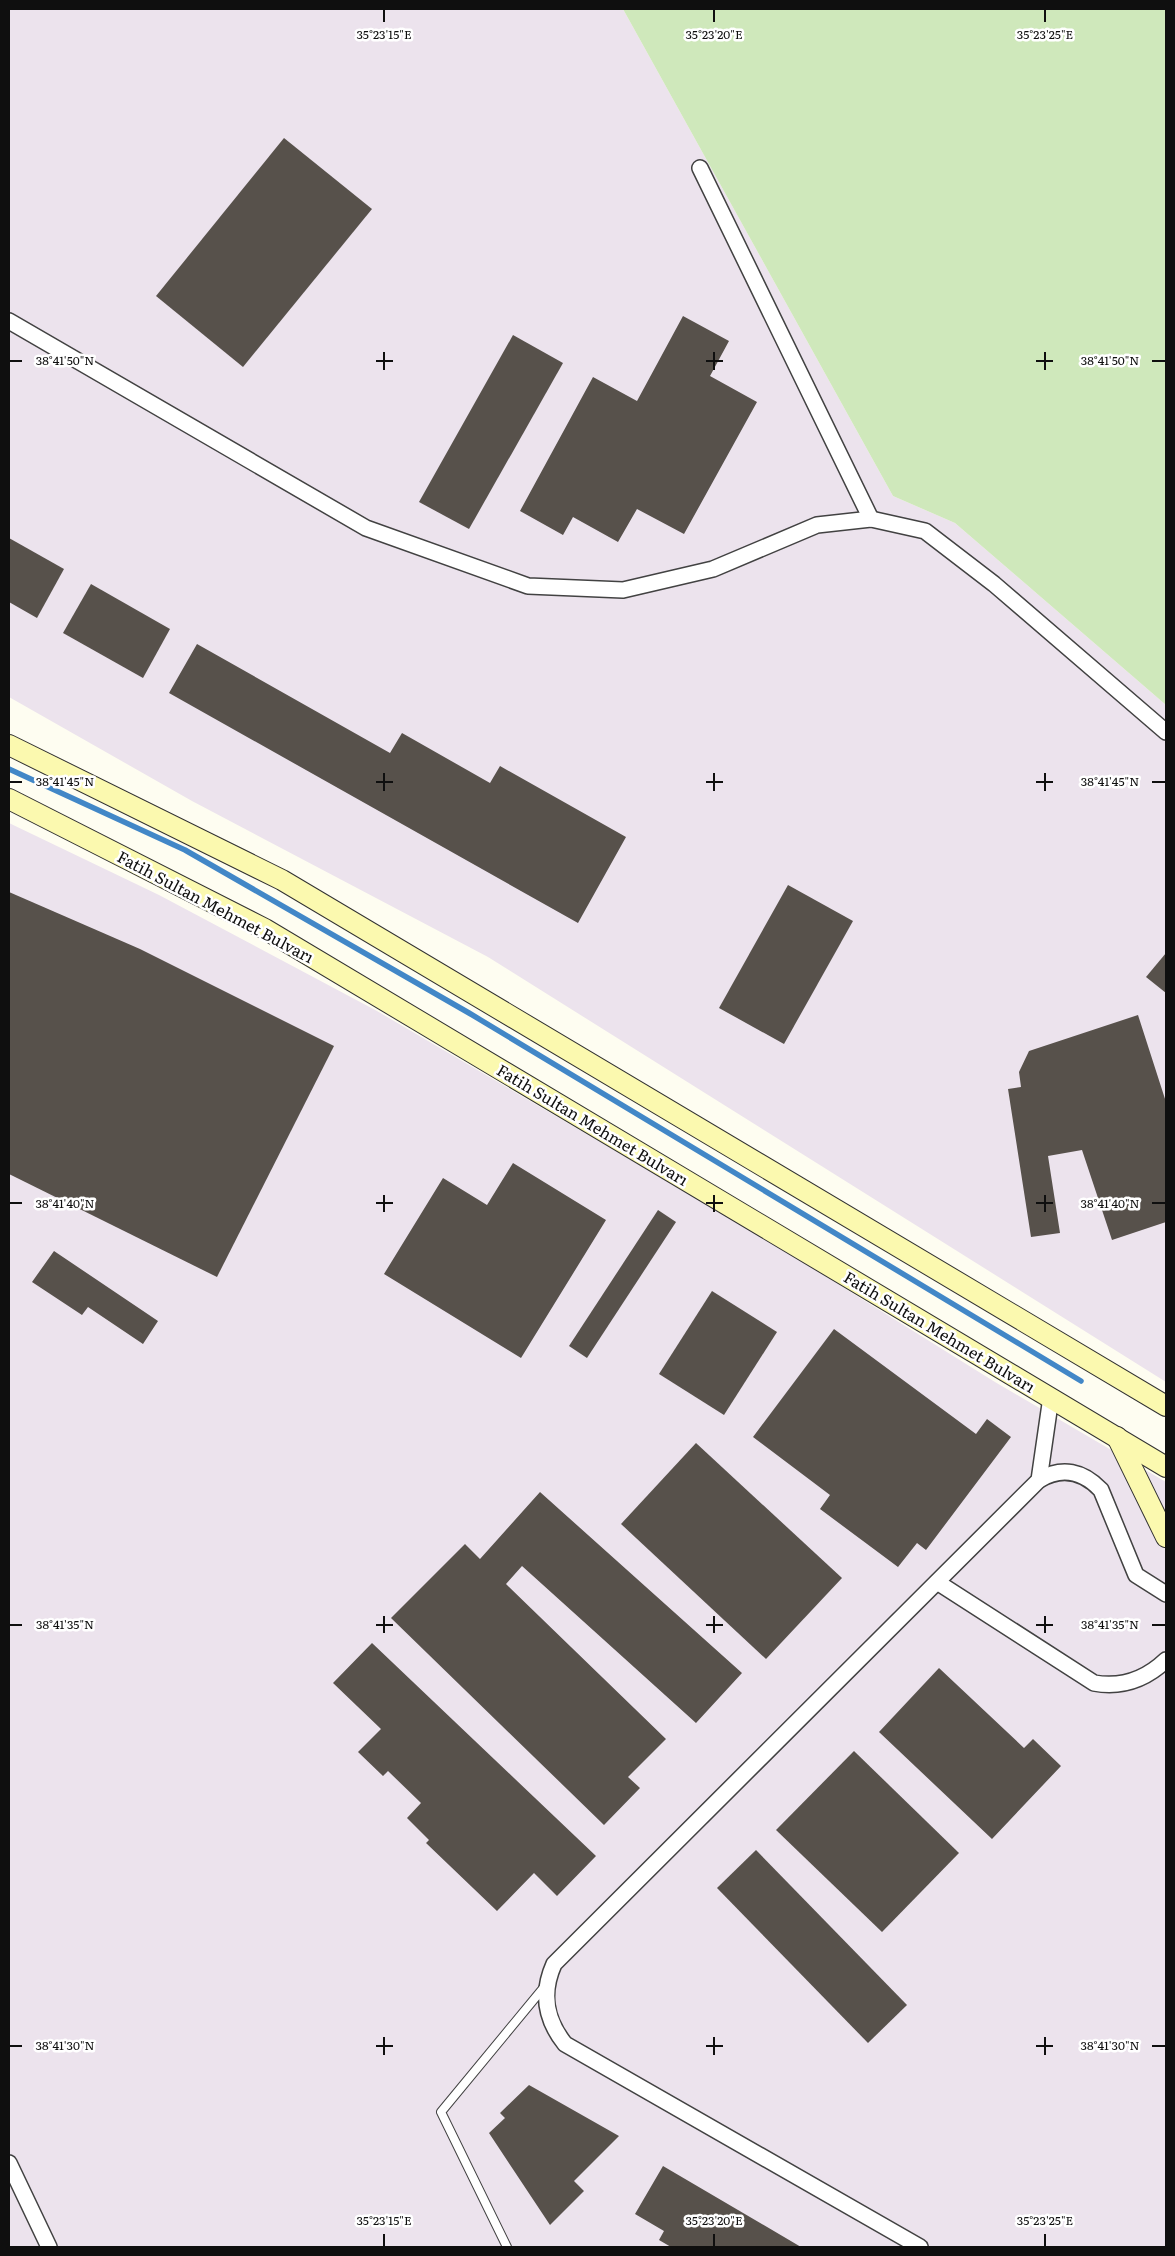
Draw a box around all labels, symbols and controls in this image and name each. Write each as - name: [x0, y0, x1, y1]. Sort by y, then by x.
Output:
- text: 35°23'15"E: [356, 25, 412, 43]
- text: 35°23'20"E: [685, 25, 743, 43]
- text: 35°23'25"E: [1017, 25, 1074, 43]
- text: 38°41'50"N: [36, 351, 94, 369]
- text: 38°41'50"N: [1081, 351, 1139, 369]
- text: 38°41'45"N: [36, 772, 94, 790]
- text: 38°41'45"N: [1081, 772, 1139, 790]
- street label: Fatih Sultan Mehmet Bulvarı: [113, 844, 319, 968]
- street label: Fatih Sultan Mehmet Bulvarı: [493, 1057, 693, 1191]
- text: 38°41'40"N: [35, 1194, 95, 1212]
- text: 38°41'40"N: [1080, 1194, 1140, 1212]
- street label: Fatih Sultan Mehmet Bulvarı: [840, 1264, 1040, 1398]
- text: 38°41'35"N: [36, 1615, 94, 1633]
- text: 38°41'35"N: [1081, 1615, 1139, 1633]
- text: 38°41'30"N: [35, 2036, 95, 2054]
- text: 38°41'30"N: [1080, 2036, 1140, 2054]
- text: 35°23'15"E: [356, 2211, 412, 2229]
- text: 35°23'20"E: [685, 2211, 743, 2229]
- text: 35°23'25"E: [1017, 2211, 1074, 2229]

